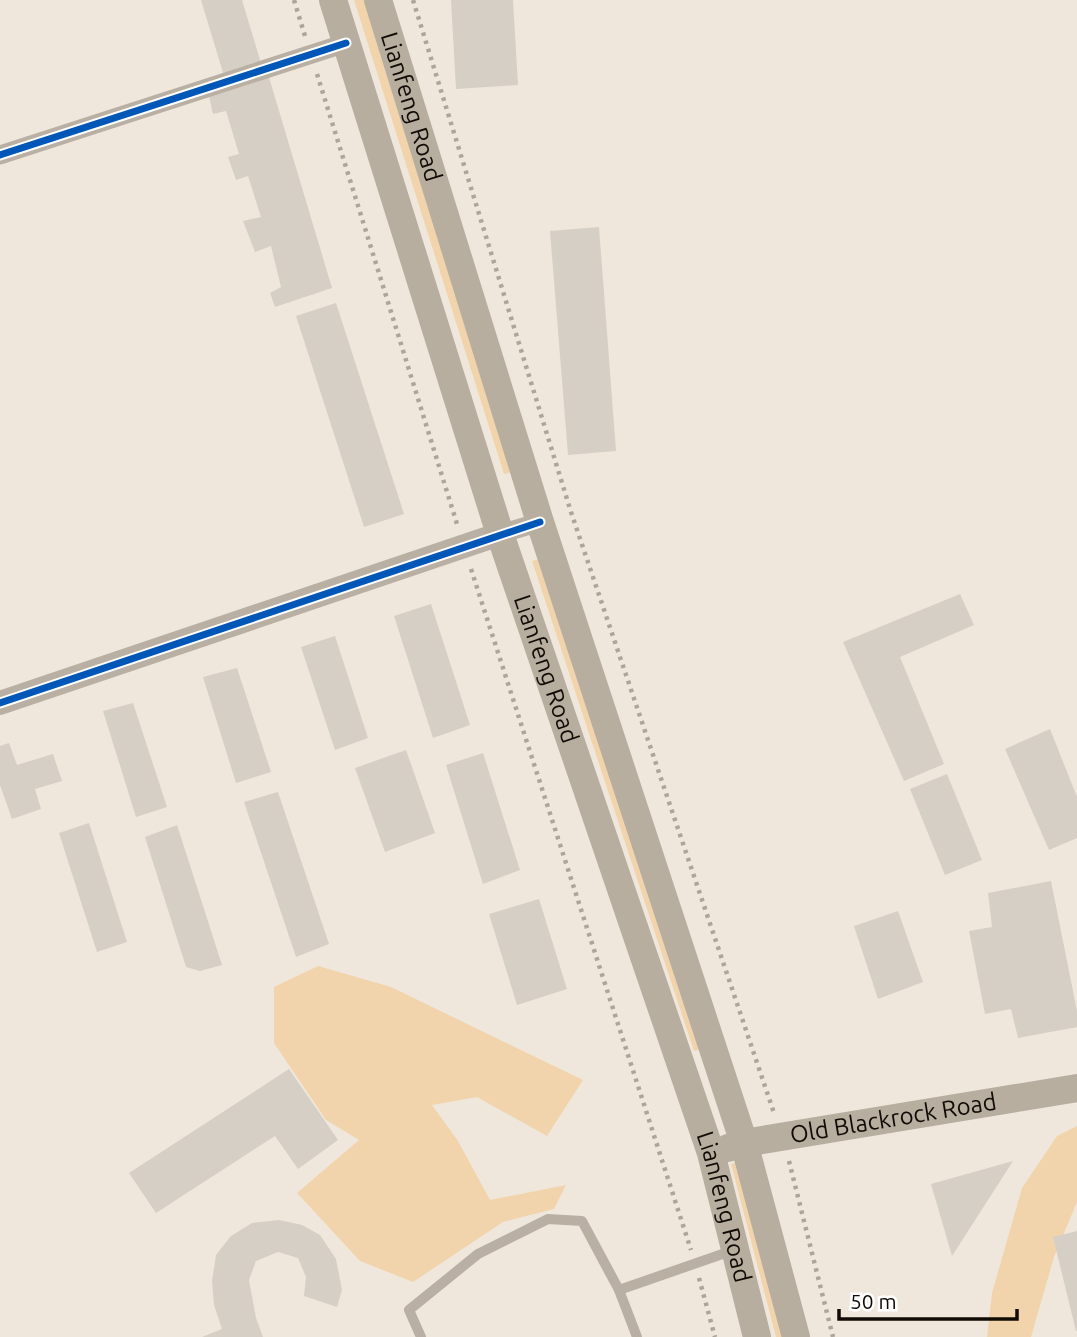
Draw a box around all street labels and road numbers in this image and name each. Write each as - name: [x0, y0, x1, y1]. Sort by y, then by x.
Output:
- street label: Lianfeng Road: [376, 29, 448, 185]
- street label: Lianfeng Road: [509, 591, 584, 746]
- street label: Old Blackrock Road: [788, 1088, 998, 1148]
- street label: Lianfeng Road: [692, 1128, 757, 1285]

